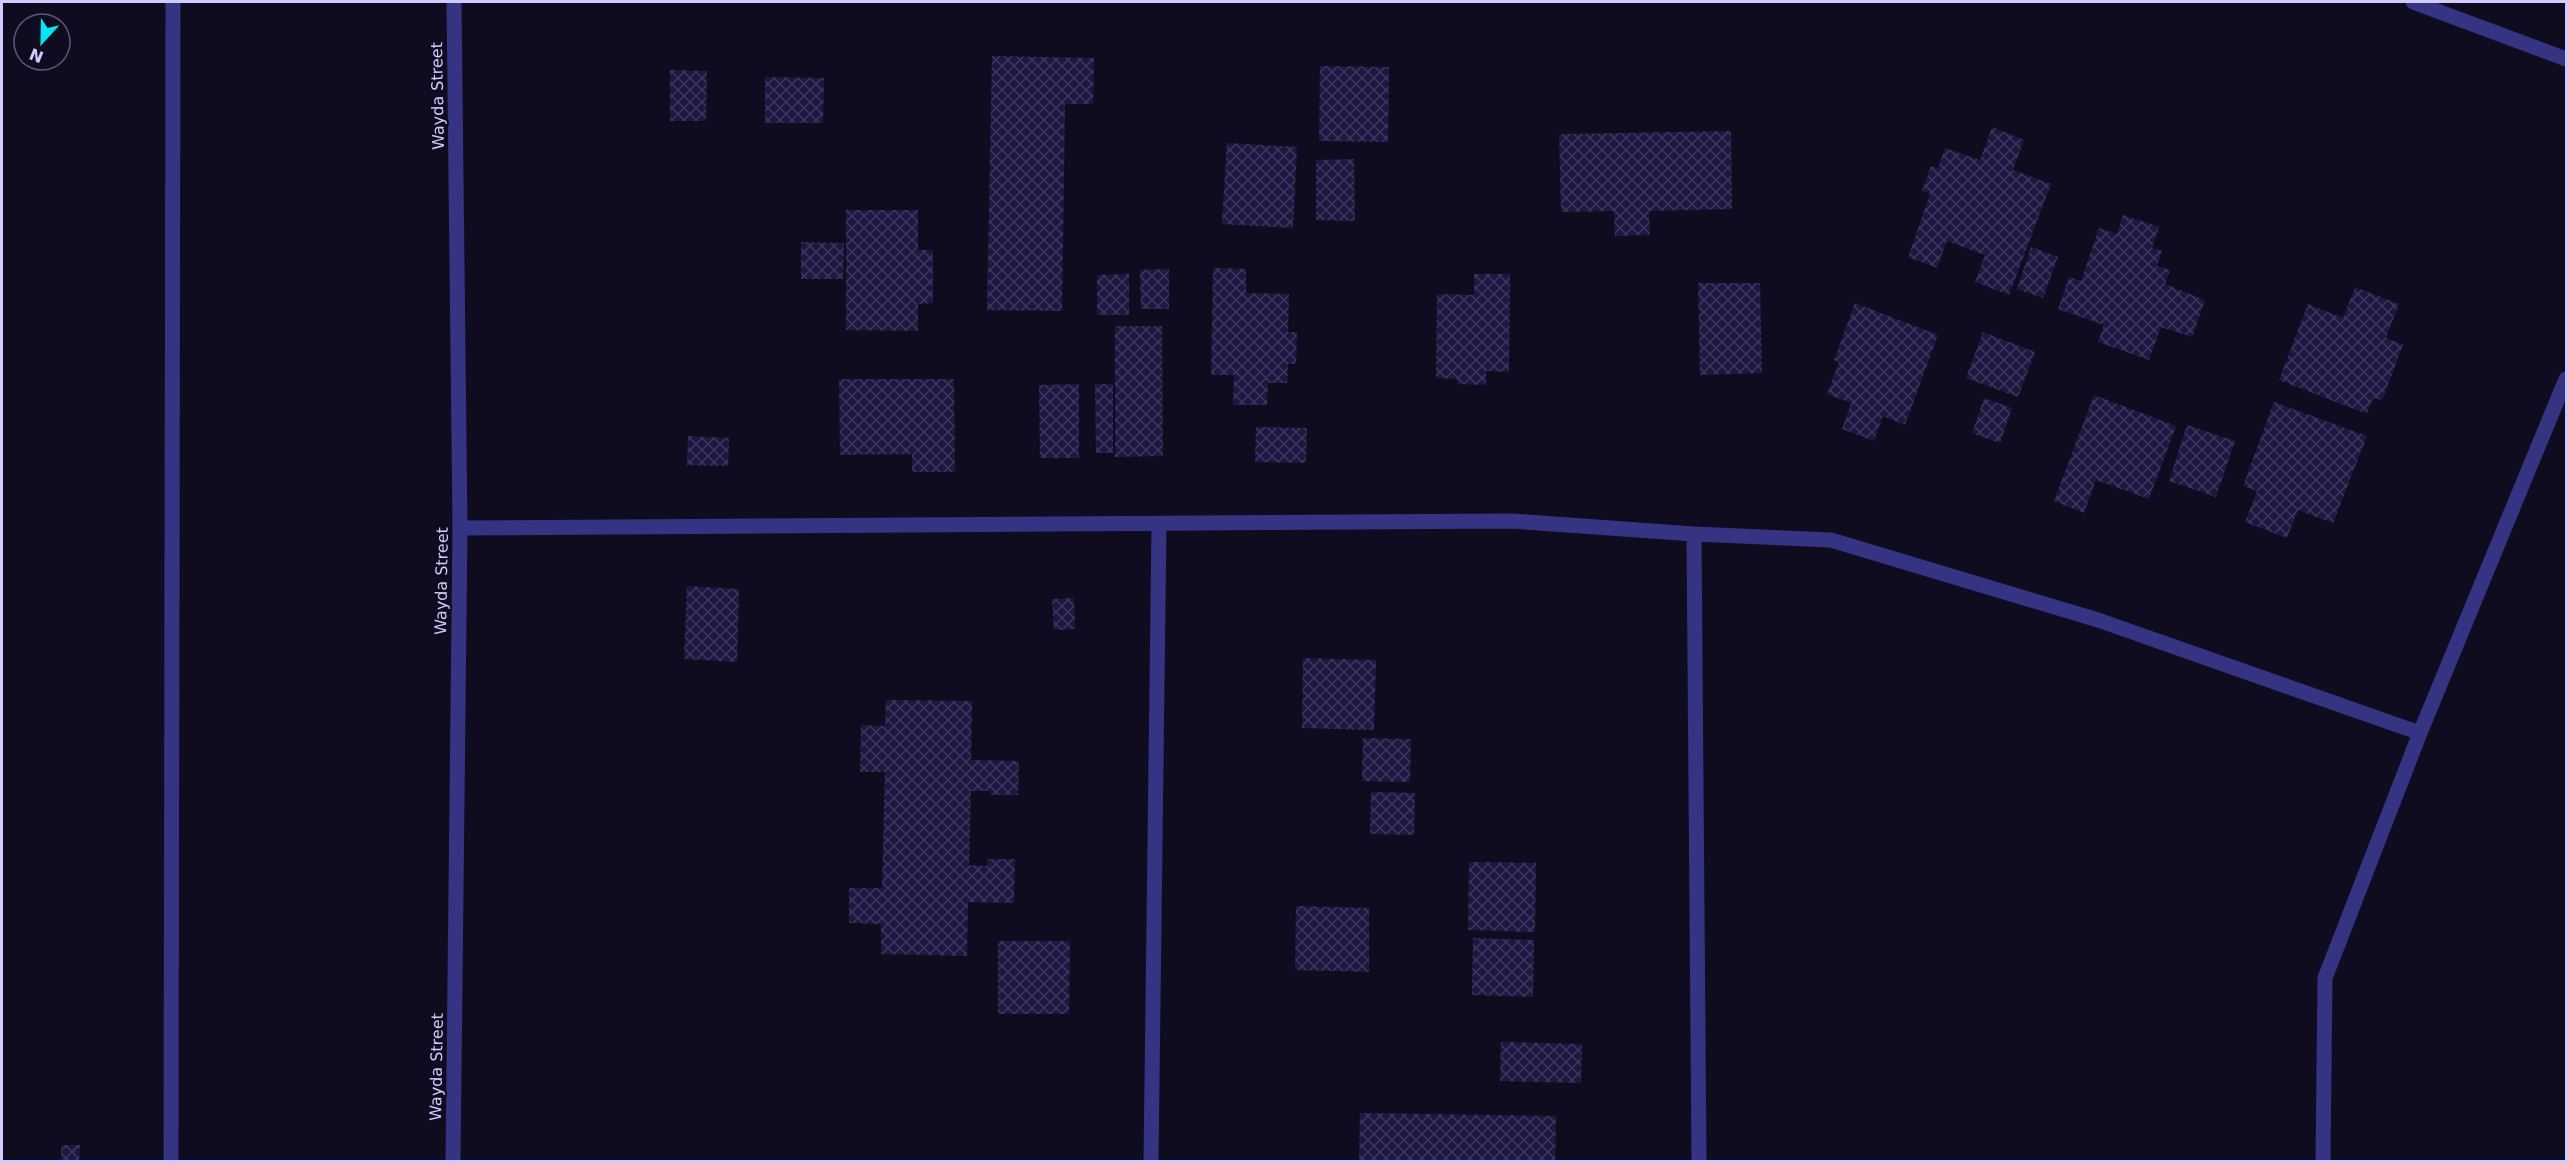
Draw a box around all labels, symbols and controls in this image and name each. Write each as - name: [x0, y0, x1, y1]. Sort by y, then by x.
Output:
- north arrow: [12, 12, 72, 72]
- street label: Wayda Street: [427, 42, 448, 150]
- text: N: [27, 44, 46, 67]
- street label: Wayda Street: [431, 527, 452, 635]
- street label: Wayda Street: [426, 1013, 447, 1121]

